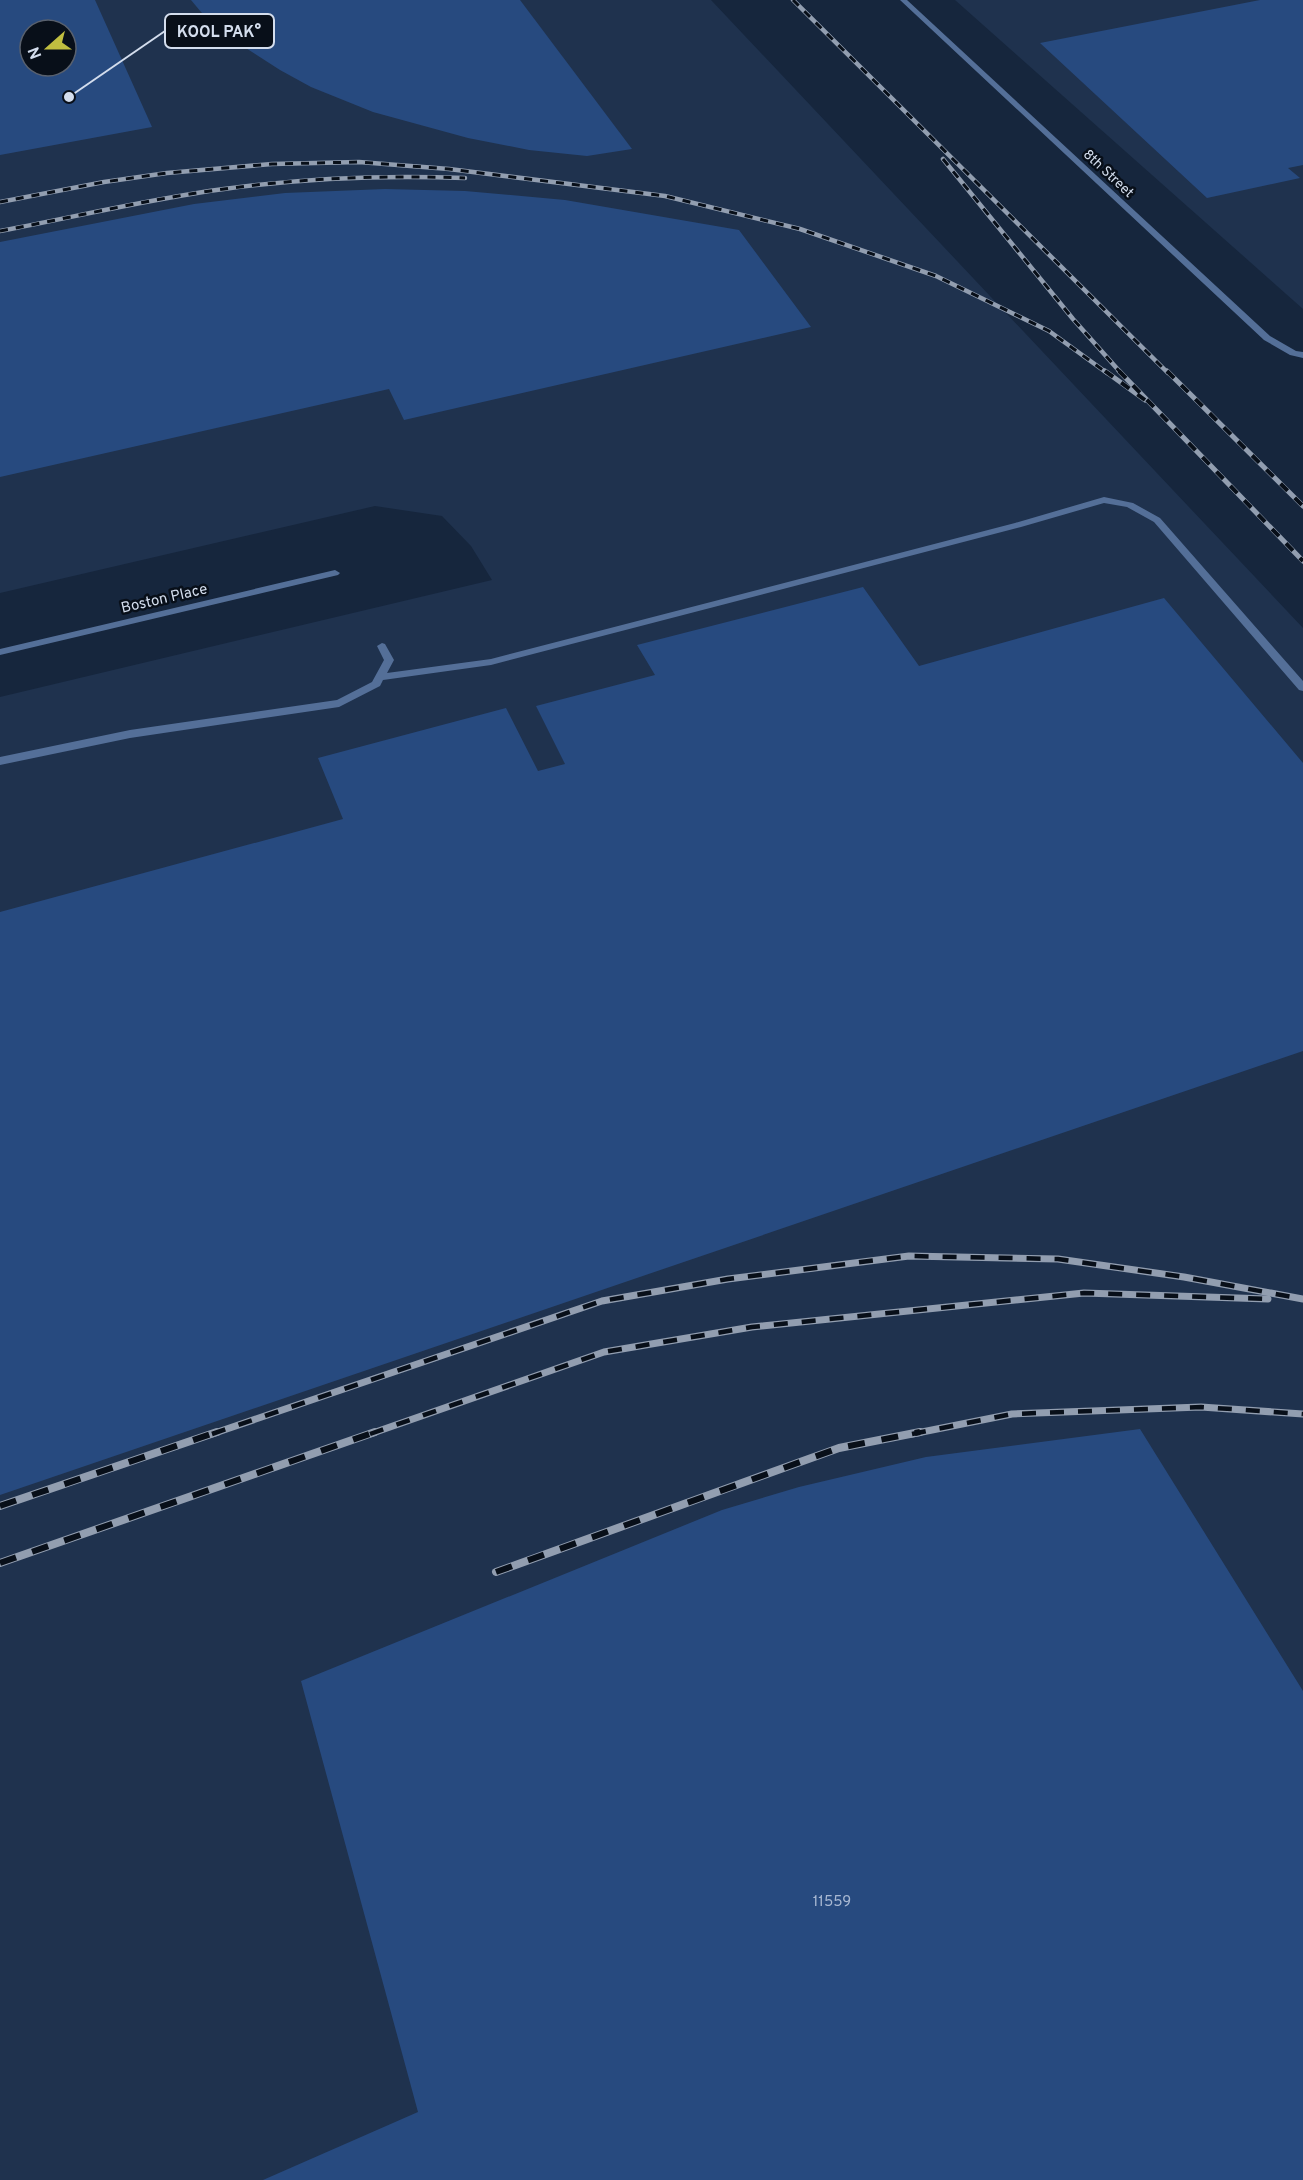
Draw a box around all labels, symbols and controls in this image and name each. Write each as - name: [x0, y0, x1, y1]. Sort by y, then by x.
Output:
- callout: KOOL PAK°: [165, 14, 274, 48]
- north arrow: [18, 18, 78, 78]
- text: KOOL PAK°: [177, 23, 262, 43]
- text: N: [24, 44, 47, 62]
- street label: 8th Street: [1079, 146, 1137, 202]
- street label: Boston Place: [119, 580, 209, 619]
- house number: 11559: [813, 1893, 851, 1912]

